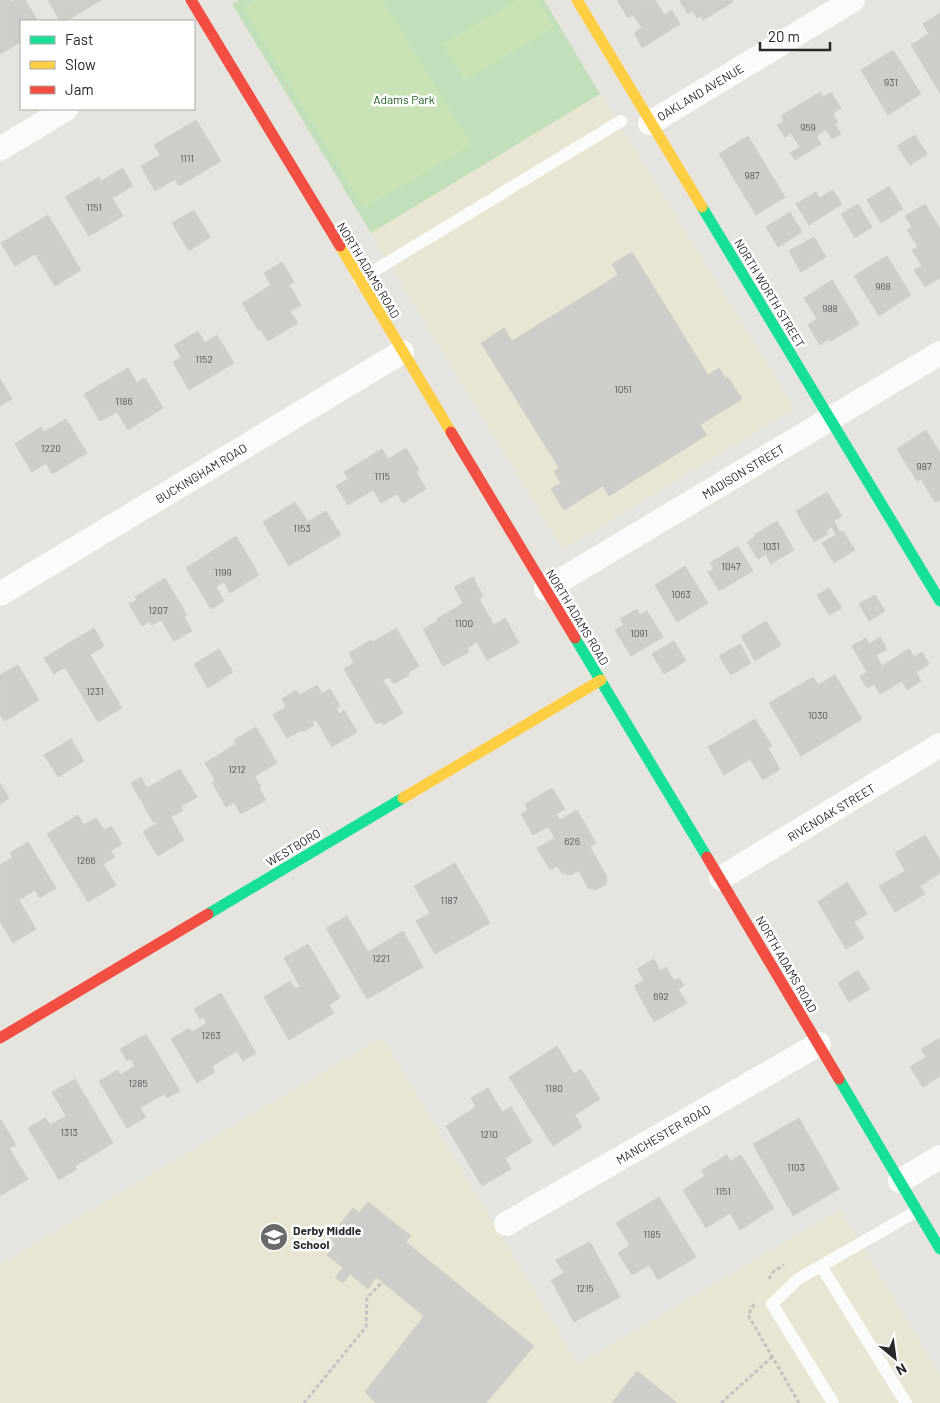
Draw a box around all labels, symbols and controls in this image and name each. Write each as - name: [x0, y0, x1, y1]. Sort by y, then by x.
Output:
- legend: [20, 20, 195, 110]
- scale bar: [760, 20, 830, 52]
- text: 20 m: [768, 27, 800, 45]
- text: Fast: [65, 30, 93, 48]
- text: Slow: [65, 55, 96, 73]
- street label: OAKLAND AVENUE: [654, 61, 746, 123]
- house number: 931: [884, 76, 898, 88]
- text: Jam: [65, 80, 94, 98]
- park label: Adams Park: [373, 92, 435, 106]
- house number: 959: [800, 121, 816, 133]
- house number: 1111: [180, 152, 194, 164]
- house number: 987: [744, 169, 760, 181]
- house number: 1151: [86, 201, 102, 213]
- street label: NORTH ADAMS ROAD: [335, 220, 403, 320]
- street label: NORTH WORTH STREET: [732, 236, 808, 350]
- house number: 968: [875, 280, 891, 292]
- house number: 988: [822, 302, 838, 314]
- house number: 1152: [195, 353, 213, 365]
- house number: 1051: [614, 383, 632, 395]
- house number: 1186: [115, 395, 133, 407]
- street label: BUCKINGHAM ROAD: [153, 440, 249, 506]
- street label: MADISON STREET: [699, 441, 787, 501]
- house number: 1220: [41, 442, 61, 454]
- house number: 987: [916, 460, 932, 472]
- house number: 1115: [374, 470, 390, 482]
- house number: 1153: [293, 522, 311, 534]
- house number: 1031: [762, 540, 780, 552]
- house number: 1047: [721, 560, 741, 572]
- house number: 1199: [214, 566, 232, 578]
- street label: NORTH ADAMS ROAD: [544, 567, 612, 667]
- house number: 1063: [671, 588, 691, 600]
- house number: 1207: [148, 604, 168, 616]
- house number: 1100: [455, 617, 473, 629]
- house number: 1091: [630, 627, 648, 639]
- house number: 1231: [86, 685, 104, 697]
- house number: 1030: [808, 709, 828, 721]
- house number: 1212: [228, 763, 246, 775]
- street label: RIVENOAK STREET: [785, 780, 877, 844]
- street label: WESTBORO: [263, 825, 323, 869]
- house number: 626: [564, 835, 580, 847]
- house number: 1266: [76, 854, 96, 866]
- house number: 1187: [441, 894, 458, 906]
- street label: NORTH ADAMS ROAD: [754, 913, 820, 1015]
- house number: 1221: [372, 952, 390, 964]
- house number: 692: [653, 990, 669, 1002]
- house number: 1263: [201, 1029, 221, 1041]
- house number: 1285: [128, 1077, 148, 1089]
- house number: 1180: [545, 1082, 563, 1094]
- street label: MANCHESTER ROAD: [613, 1101, 713, 1167]
- house number: 1313: [60, 1126, 78, 1138]
- house number: 1210: [480, 1128, 498, 1140]
- house number: 1103: [787, 1161, 805, 1173]
- house number: 1151: [715, 1185, 731, 1197]
- school or university icon: Derby Middle School: [259, 1222, 289, 1252]
- place label: Derby Middle School: [293, 1223, 362, 1251]
- house number: 1185: [643, 1228, 661, 1240]
- house number: 1215: [576, 1282, 594, 1294]
- north arrow: [870, 1333, 920, 1383]
- text: N: [893, 1360, 910, 1379]

